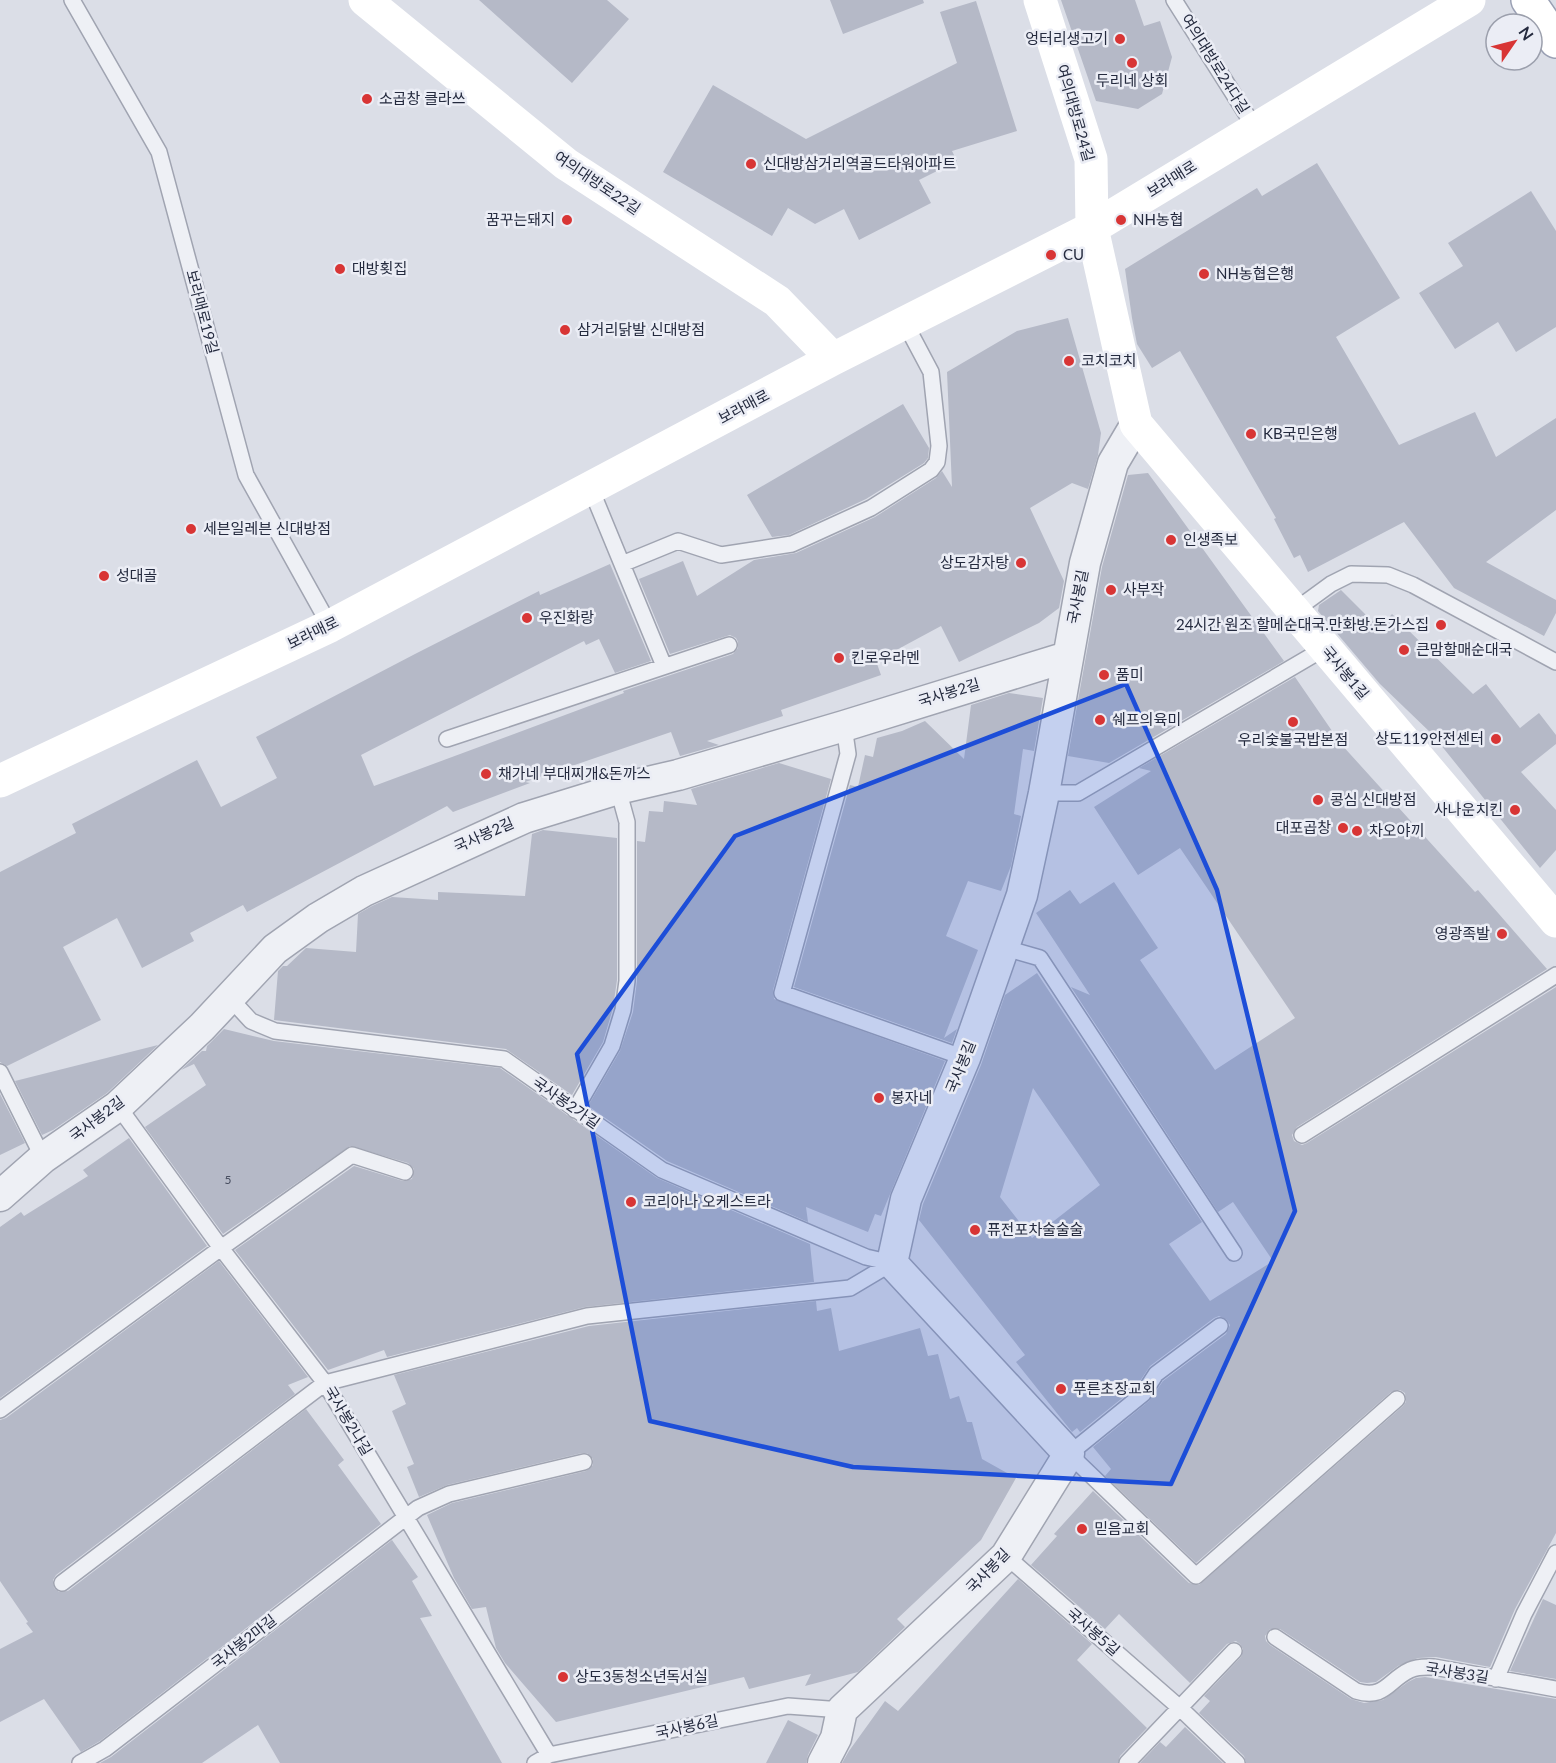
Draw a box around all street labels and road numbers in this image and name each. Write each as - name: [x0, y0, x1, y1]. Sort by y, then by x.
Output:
- street label: 여의대방로24다길: [1178, 10, 1254, 117]
- street label: 여의대방로24길: [1054, 62, 1098, 163]
- street label: 여의대방로22길: [551, 147, 644, 218]
- street label: 보라매로: [1143, 156, 1200, 200]
- street label: 보라매로19길: [183, 268, 223, 356]
- street label: 보라매로: [715, 385, 772, 427]
- street label: 국사봉길: [1063, 568, 1091, 626]
- street label: 보라매로: [284, 612, 341, 652]
- street label: 국사봉1길: [1318, 642, 1373, 703]
- street label: 국사봉2길: [916, 674, 982, 710]
- street label: 국사봉2길: [451, 813, 516, 855]
- street label: 국사봉길: [941, 1038, 979, 1096]
- street label: 국사봉2가길: [530, 1073, 604, 1132]
- street label: 국사봉2길: [65, 1092, 127, 1145]
- street label: 국사봉2나길: [321, 1383, 377, 1458]
- street label: 국사봉길: [962, 1544, 1013, 1596]
- street label: 국사봉5길: [1064, 1603, 1124, 1659]
- street label: 국사봉2마길: [207, 1610, 280, 1672]
- street label: 국사봉3길: [1424, 1658, 1490, 1686]
- street label: 국사봉6길: [654, 1711, 720, 1741]

